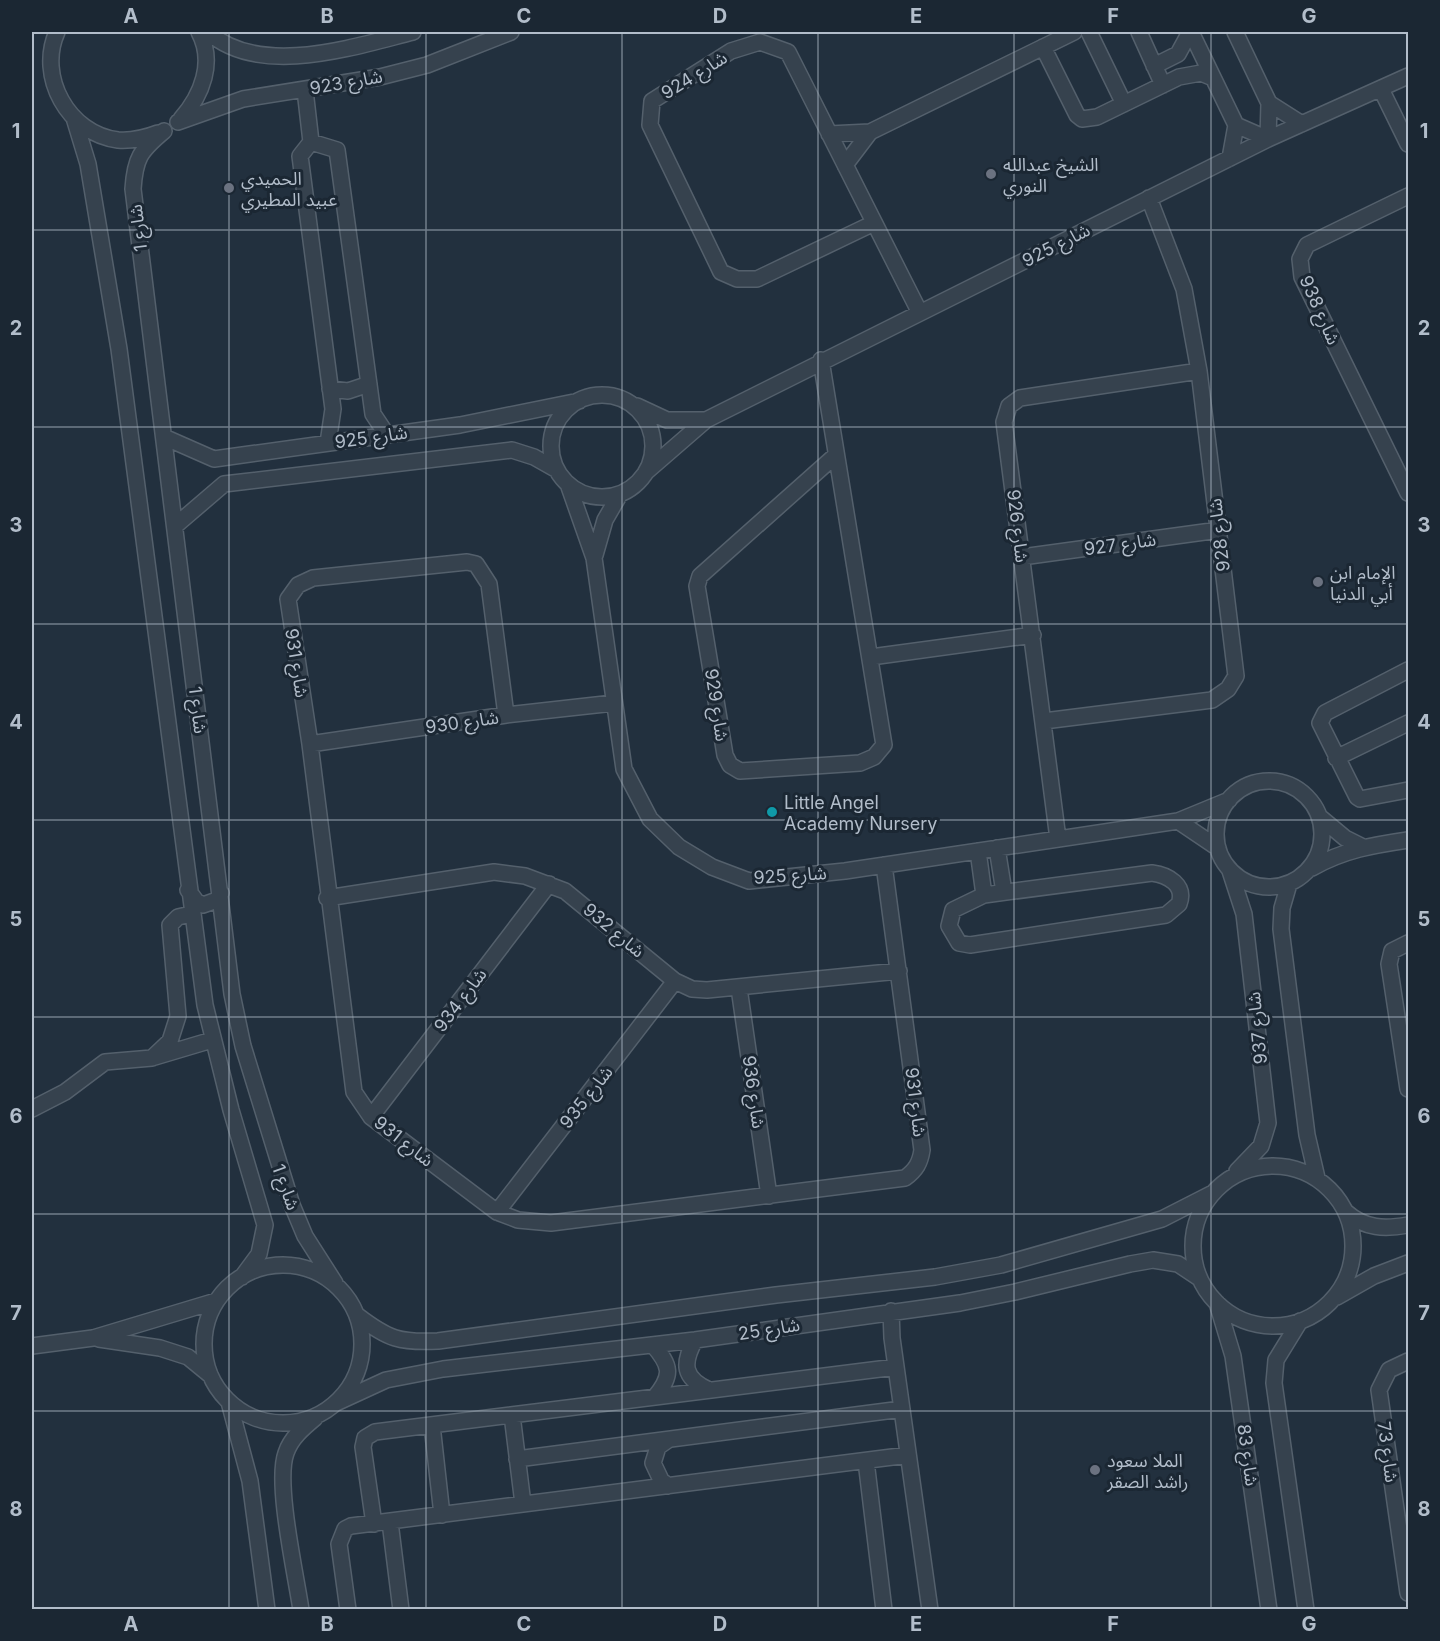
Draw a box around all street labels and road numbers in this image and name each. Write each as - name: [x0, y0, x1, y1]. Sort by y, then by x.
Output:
- street label: شارع 924: [657, 47, 733, 107]
- street label: شارع 923: [308, 65, 385, 103]
- street label: شارع 1: [125, 203, 155, 253]
- street label: شارع 925: [1019, 219, 1095, 275]
- street label: شارع 938: [1292, 272, 1345, 350]
- street label: شارع 925: [333, 422, 409, 456]
- street label: شارع 926: [999, 488, 1033, 564]
- street label: شارع 928: [1204, 497, 1238, 573]
- street label: شارع 927: [1083, 529, 1158, 563]
- street label: شارع 931: [277, 627, 313, 700]
- street label: شارع 929: [697, 667, 733, 744]
- street label: شارع 1: [181, 685, 211, 735]
- street label: شارع 930: [424, 706, 501, 741]
- street label: شارع 925: [753, 862, 828, 892]
- street label: شارع 932: [577, 898, 649, 965]
- street label: شارع 934: [429, 964, 494, 1038]
- street label: شارع 937: [1243, 990, 1275, 1065]
- street label: شارع 936: [735, 1054, 770, 1130]
- street label: شارع 935: [555, 1062, 620, 1135]
- street label: شارع 931: [897, 1066, 931, 1138]
- street label: شارع 931: [368, 1111, 438, 1174]
- street label: شارع 1: [264, 1161, 304, 1214]
- street label: شارع 25: [737, 1314, 802, 1348]
- street label: شارع 73: [1369, 1420, 1403, 1484]
- street label: شارع 83: [1229, 1423, 1263, 1488]

